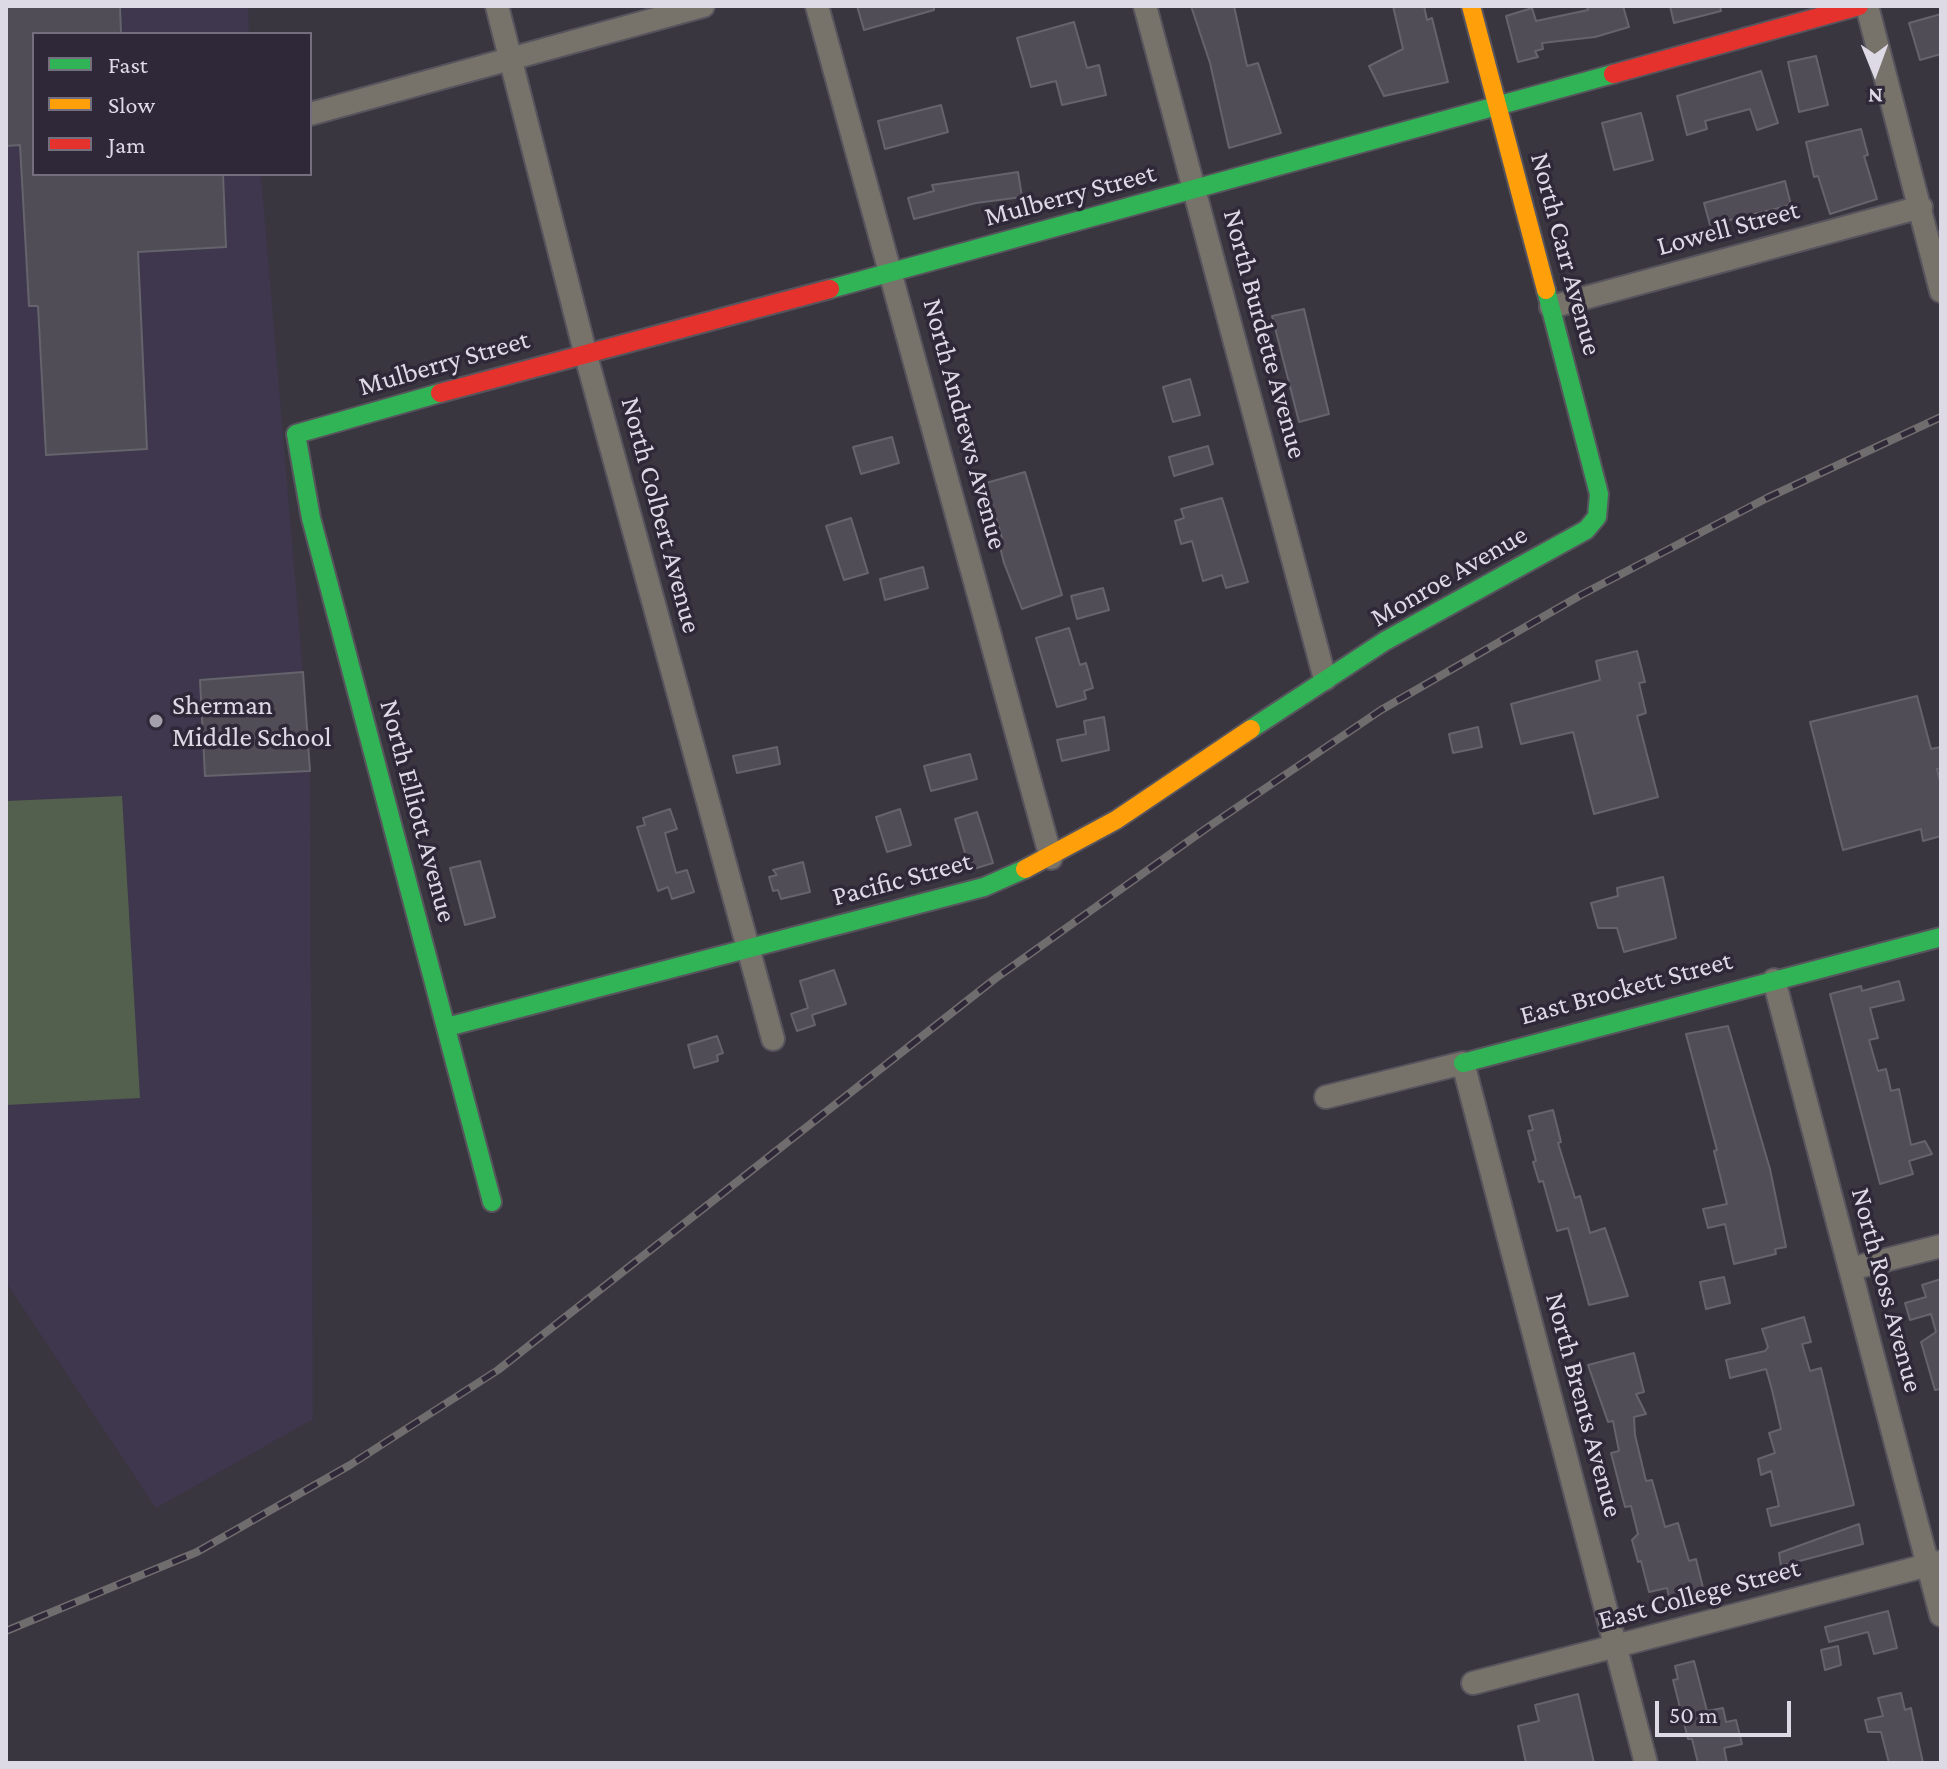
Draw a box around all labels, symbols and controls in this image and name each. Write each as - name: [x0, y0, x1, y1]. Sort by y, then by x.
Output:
- legend: [32, 32, 312, 176]
- north arrow: [1835, 32, 1915, 112]
- text: Fast: [108, 51, 148, 78]
- text: N: [1868, 84, 1883, 109]
- text: Slow: [108, 91, 155, 118]
- text: Jam: [108, 131, 146, 158]
- street label: North Carr Avenue: [1523, 149, 1609, 359]
- street label: Mulberry Street: [981, 156, 1159, 234]
- street label: Lowell Street: [1653, 193, 1803, 263]
- street label: North Burdette Avenue: [1216, 206, 1314, 462]
- street label: North Andrews Avenue: [915, 295, 1015, 553]
- street label: Mulberry Street: [355, 323, 533, 403]
- street label: North Colbert Avenue: [613, 393, 709, 637]
- street label: Monroe Avenue: [1365, 518, 1533, 634]
- place label: Sherman Middle School: [172, 688, 332, 754]
- street label: North Elliott Avenue: [372, 696, 464, 926]
- marker: Sherman Middle School: [147, 712, 165, 730]
- street label: Pacific Street: [829, 844, 975, 914]
- street label: East Brockett Street: [1516, 943, 1736, 1033]
- street label: North Ross Avenue: [1844, 1184, 1930, 1396]
- street label: North Brents Avenue: [1538, 1289, 1630, 1521]
- street label: East College Street: [1594, 1551, 1804, 1637]
- scale bar: [1659, 1685, 1795, 1735]
- text: 50 m: [1669, 1701, 1718, 1728]

